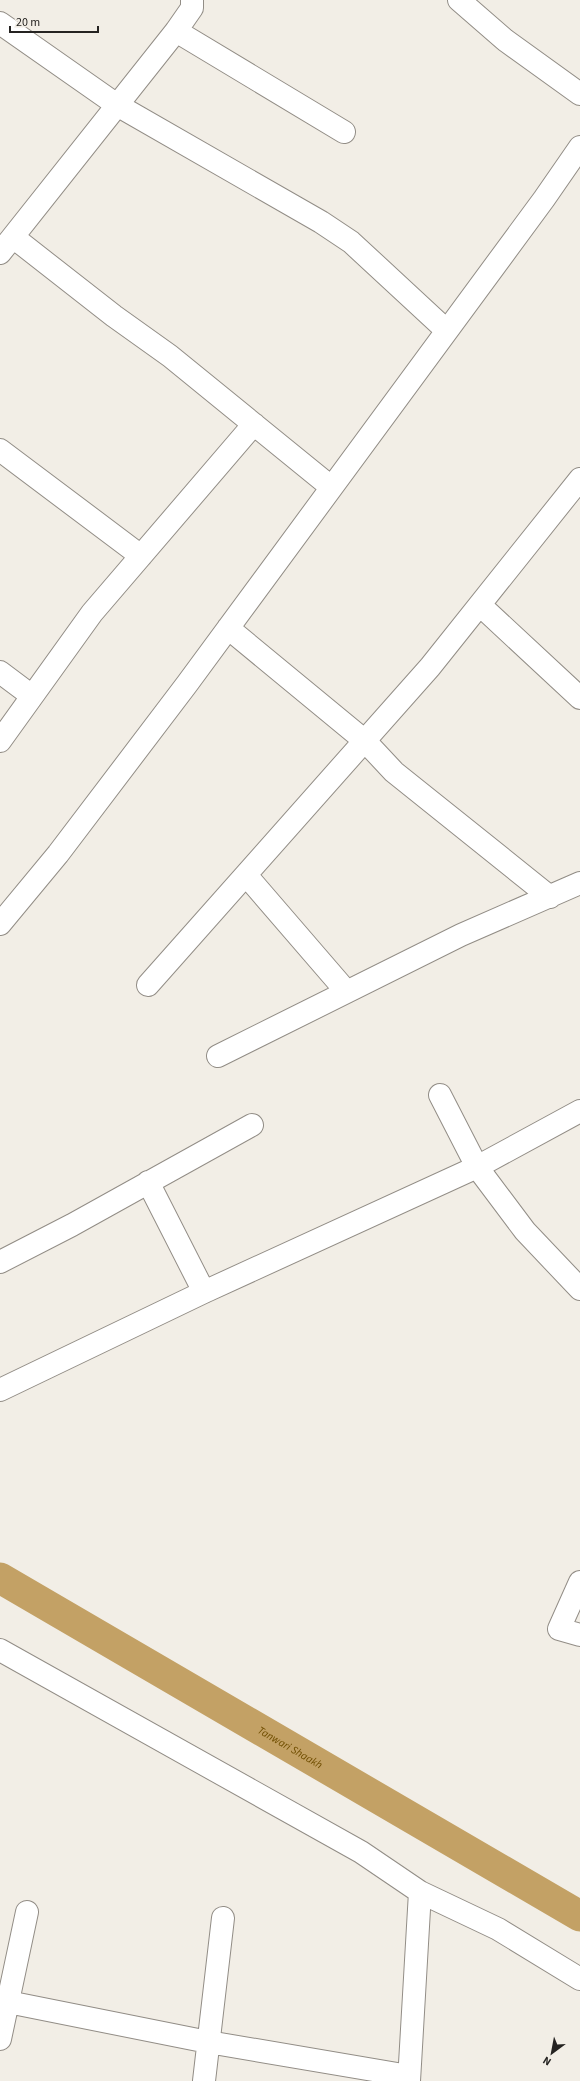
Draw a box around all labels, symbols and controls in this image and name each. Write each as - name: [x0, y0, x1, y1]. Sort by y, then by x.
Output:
- scale bar: [10, 8, 98, 34]
- text: 20 m: [16, 14, 40, 31]
- water label: Tanwari Shaakh: [255, 1723, 326, 1773]
- north arrow: [532, 2033, 572, 2073]
- text: N: [540, 2053, 554, 2069]

